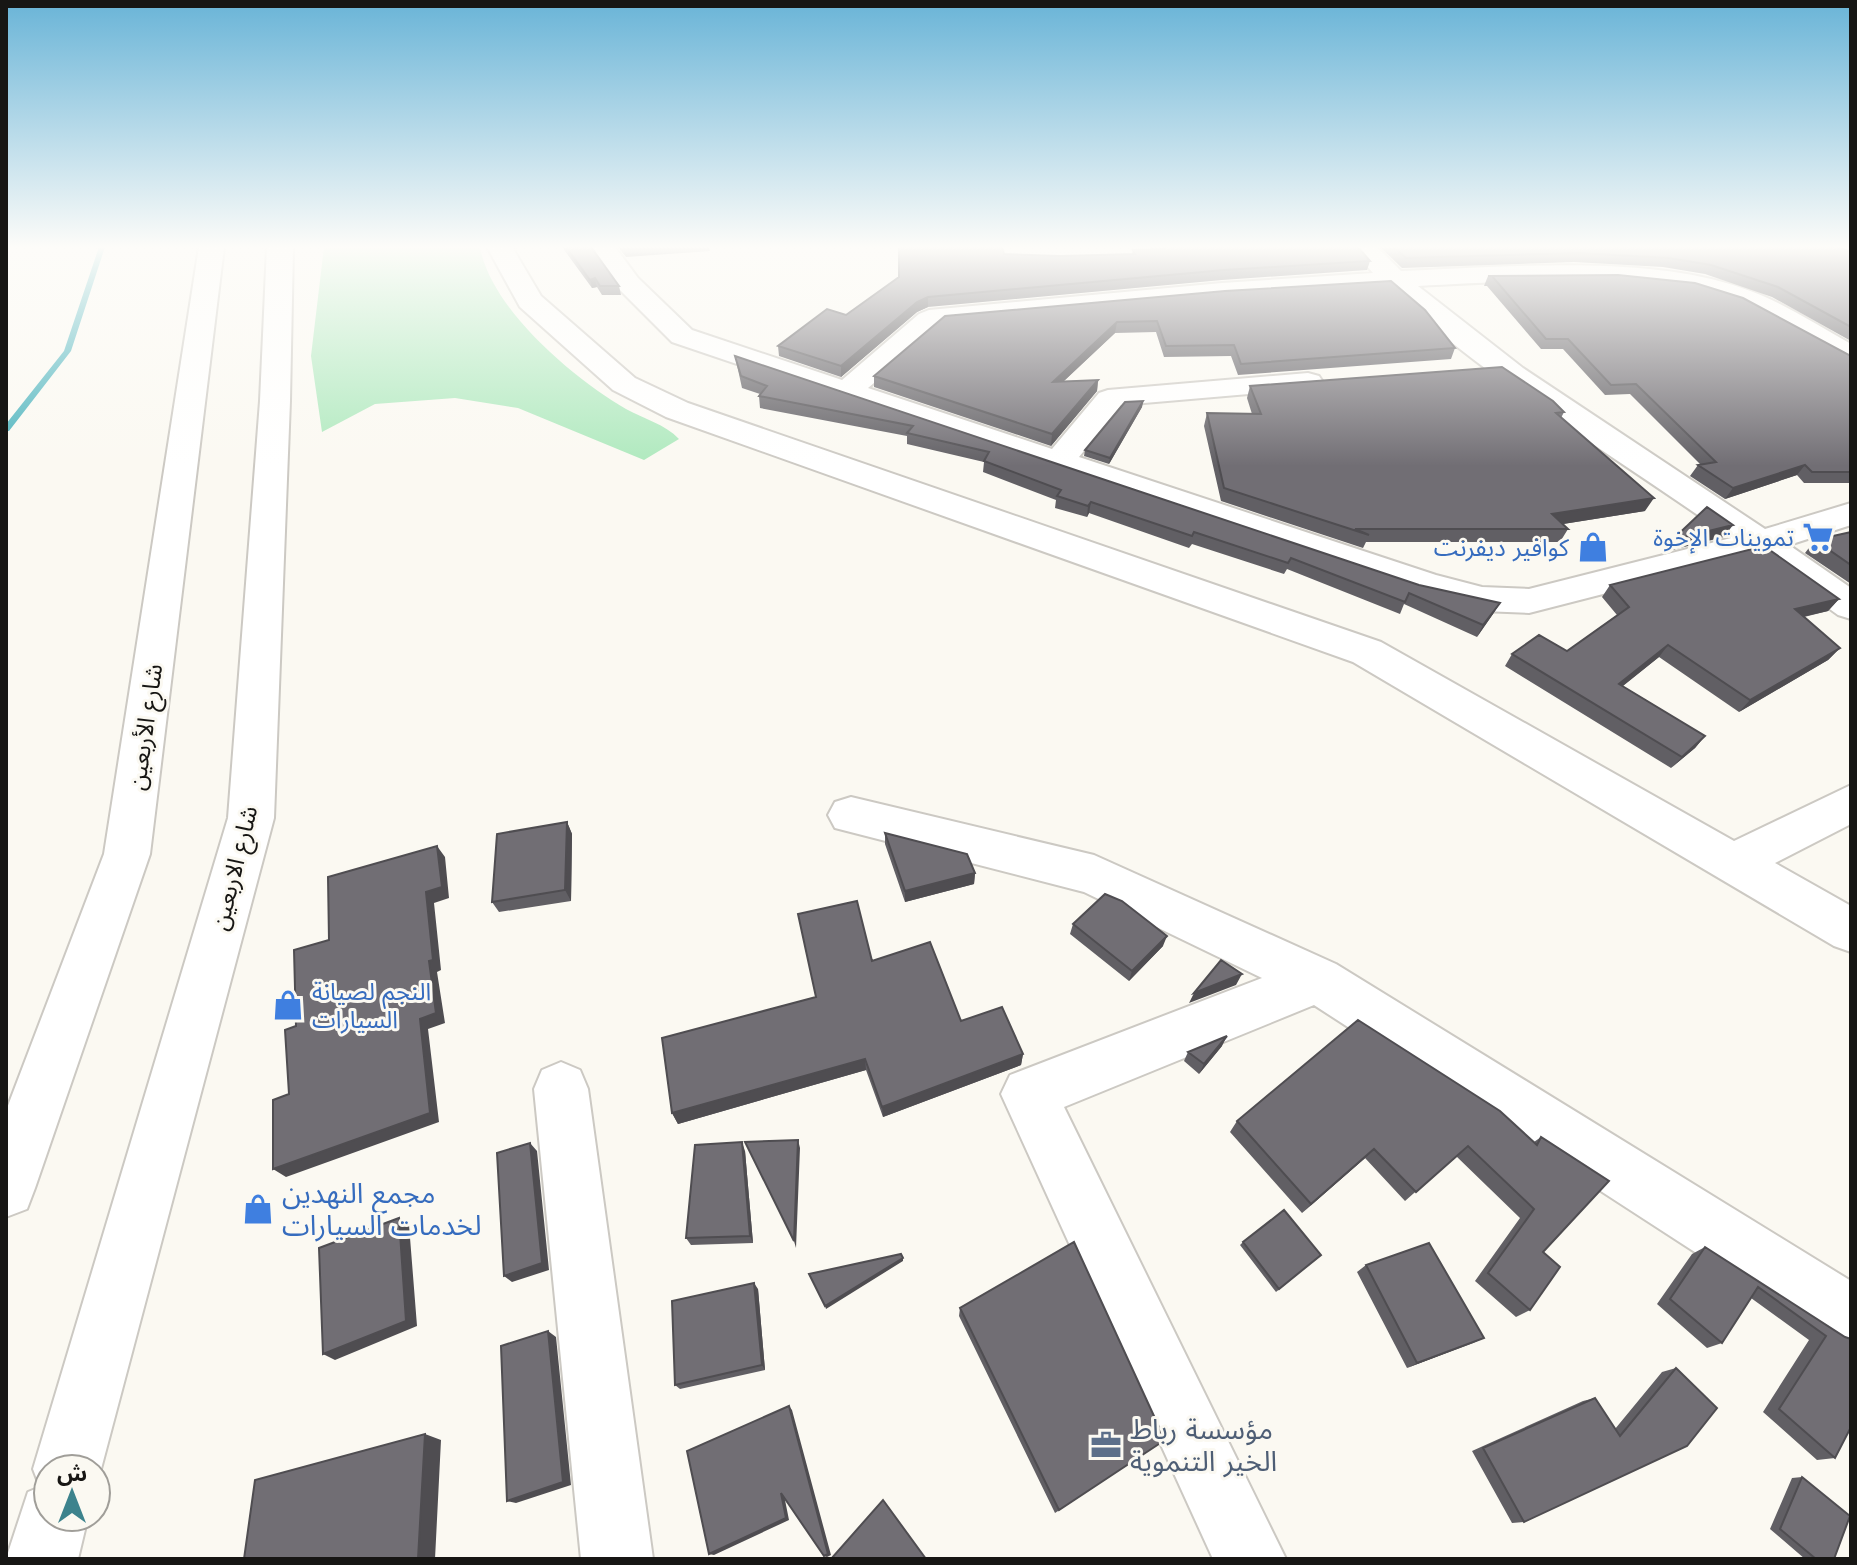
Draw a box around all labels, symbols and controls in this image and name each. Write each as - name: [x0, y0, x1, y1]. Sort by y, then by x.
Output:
- place label: تموينات الإخوة: [1653, 520, 1794, 555]
- supermarket icon: تموينات الإخوة: [1801, 520, 1835, 554]
- place label: كوافير ديفرنت: [1434, 530, 1570, 565]
- shop icon: كوافير ديفرنت: [1576, 530, 1610, 564]
- street label: شارع الأربعين: [119, 662, 171, 792]
- street label: شارع الاربعين: [202, 802, 266, 934]
- place label: النجم لصيانة السيارات: [312, 974, 431, 1037]
- shop icon: النجم لصيانة السيارات: [271, 988, 305, 1022]
- place label: مجمع النهدين لخدمات السيارات: [282, 1173, 481, 1246]
- shop icon: مجمع النهدين لخدمات السيارات: [241, 1192, 275, 1226]
- place label: مؤسسة رباط الخير التنموية: [1130, 1409, 1277, 1482]
- office icon: مؤسسة رباط الخير التنموية: [1089, 1428, 1123, 1462]
- north arrow: [32, 1453, 112, 1533]
- text: ش: [57, 1457, 87, 1489]

